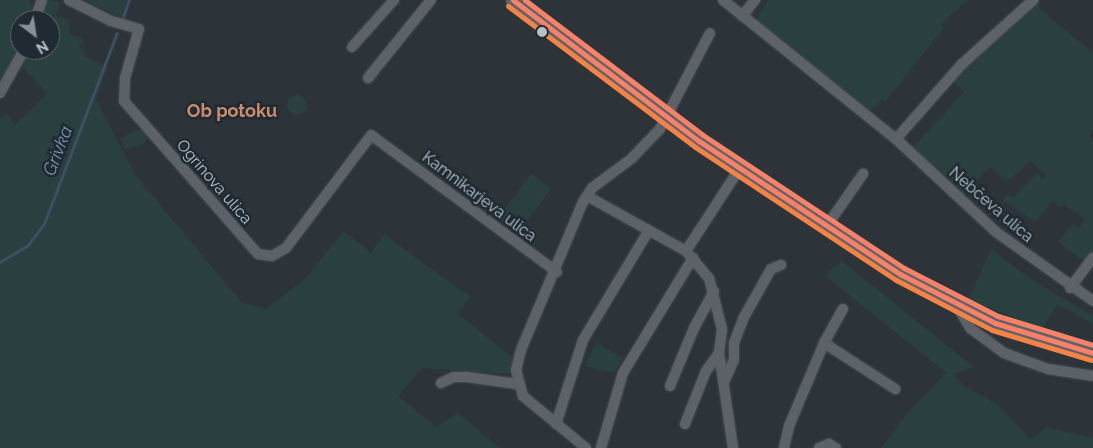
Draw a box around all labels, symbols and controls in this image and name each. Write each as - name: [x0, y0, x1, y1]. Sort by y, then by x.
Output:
- north arrow: [10, 10, 60, 60]
- unlabelled marker: [537, 27, 547, 37]
- text: N: [34, 37, 51, 57]
- district label: Ob potoku: [187, 100, 277, 122]
- water label: Grivka: [39, 123, 77, 179]
- street label: Ogrinova ulica: [172, 136, 256, 228]
- street label: Kamnikarjeva ulica: [418, 148, 540, 246]
- street label: Nebčeva ulica: [945, 163, 1037, 247]

